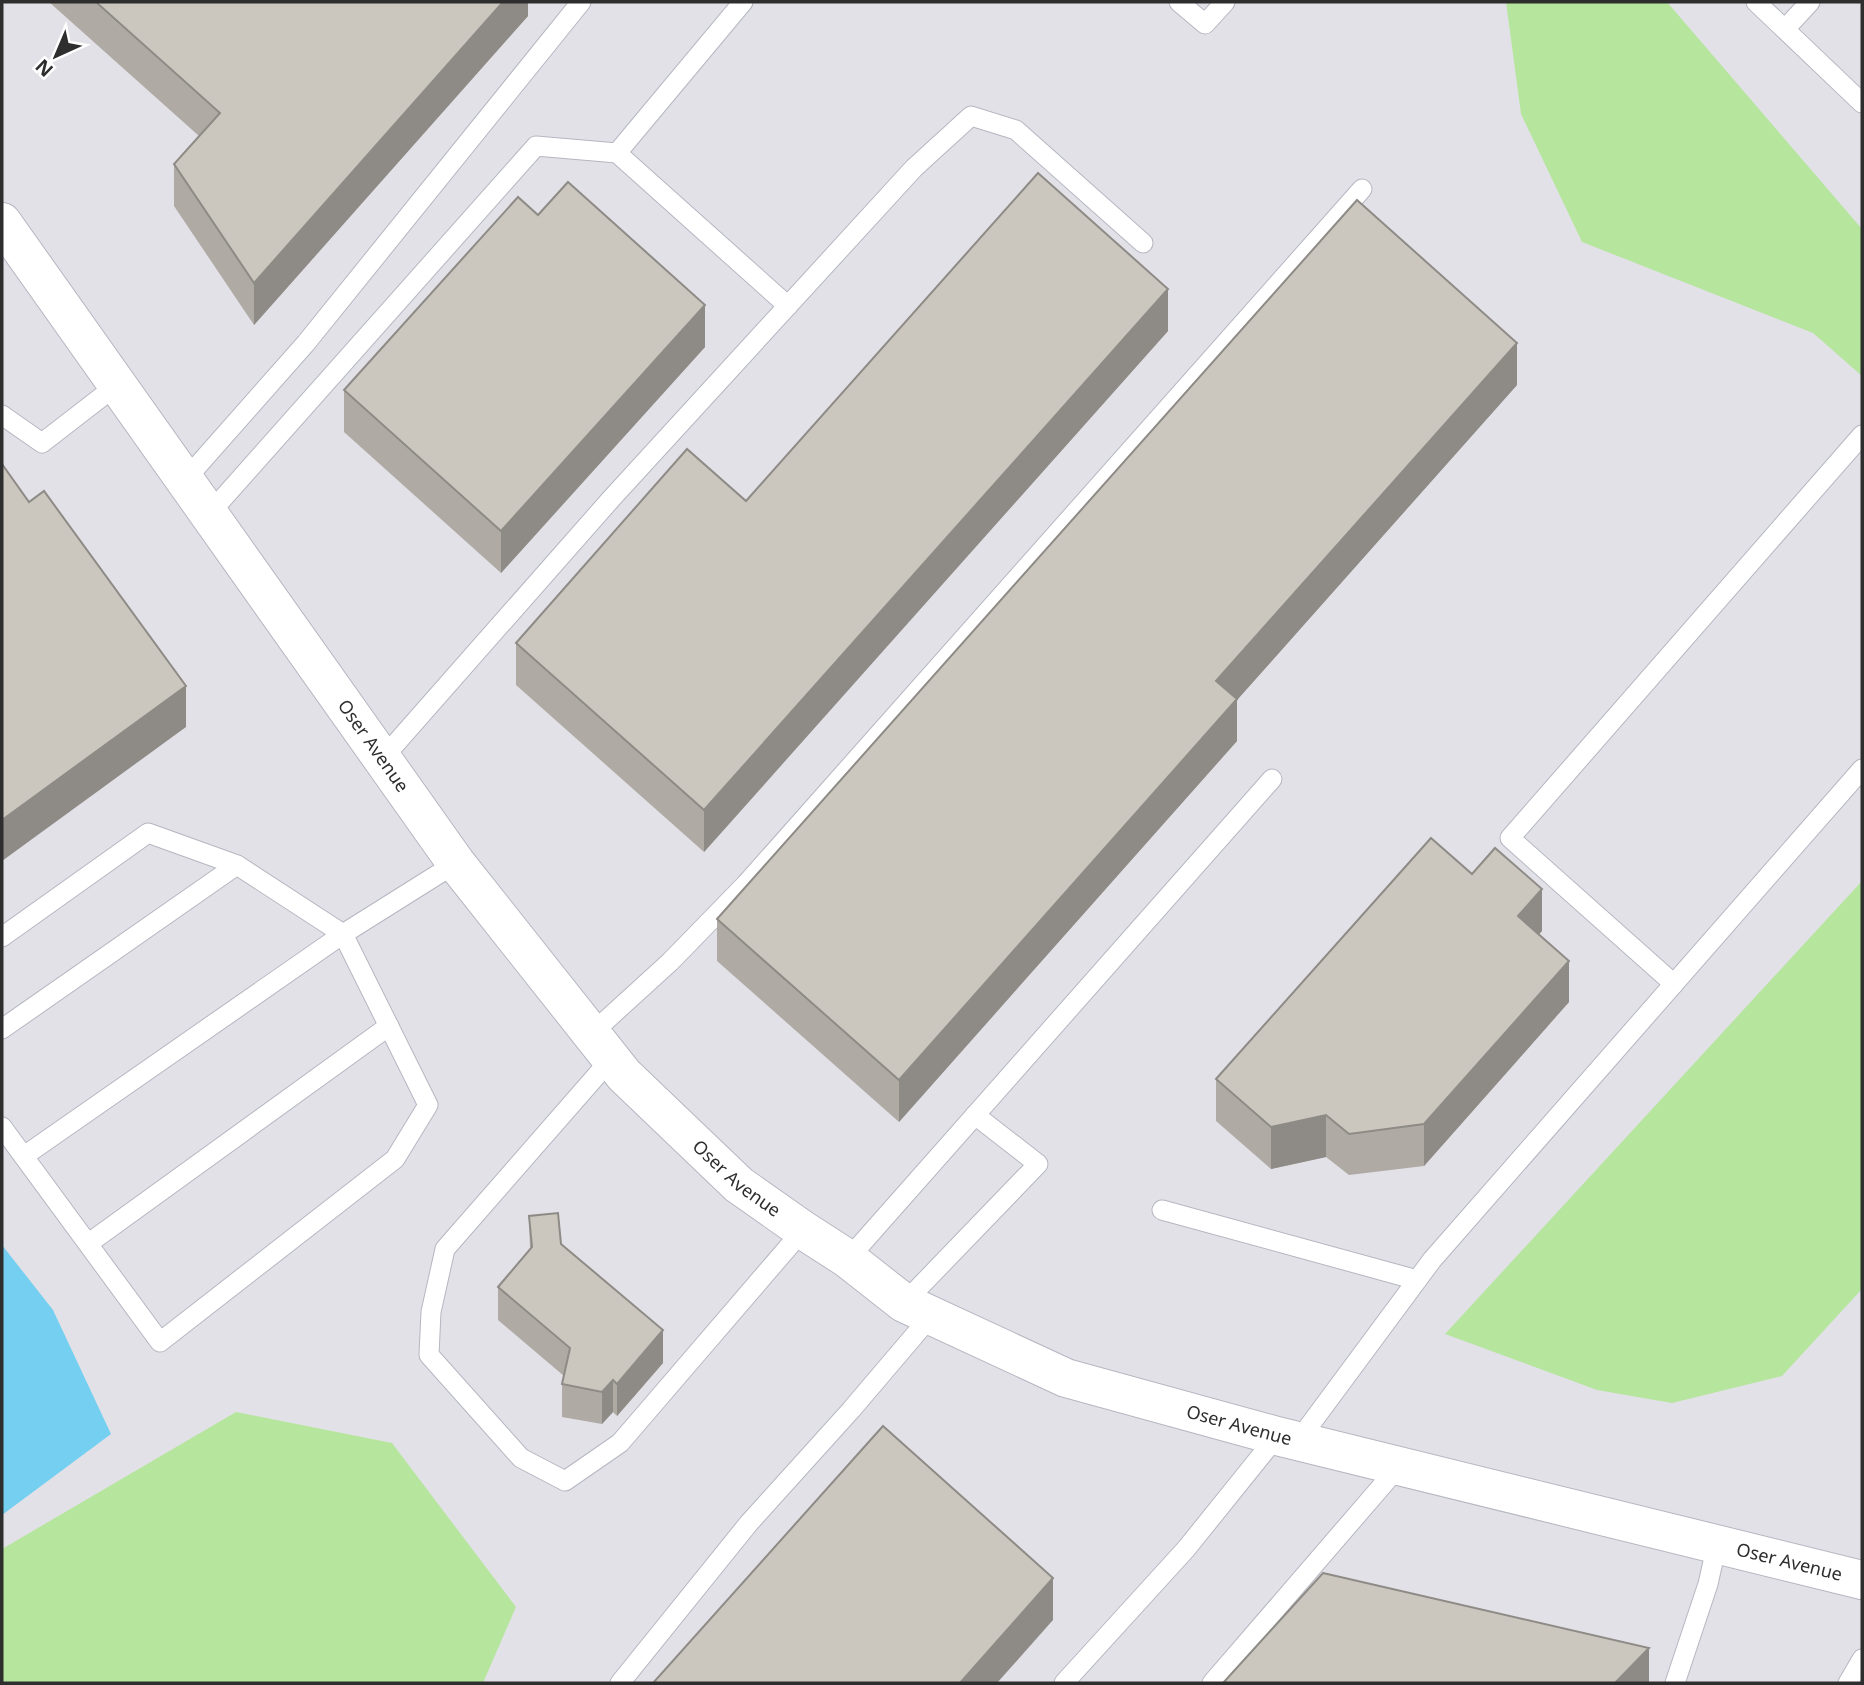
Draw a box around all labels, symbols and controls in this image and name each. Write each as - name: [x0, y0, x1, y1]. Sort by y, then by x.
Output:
- north arrow: [21, 21, 91, 91]
- text: N: [30, 54, 59, 83]
- street label: Oser Avenue: [333, 694, 415, 796]
- street label: Oser Avenue: [688, 1134, 786, 1222]
- street label: Oser Avenue: [1184, 1399, 1294, 1450]
- street label: Oser Avenue: [1734, 1537, 1845, 1586]

